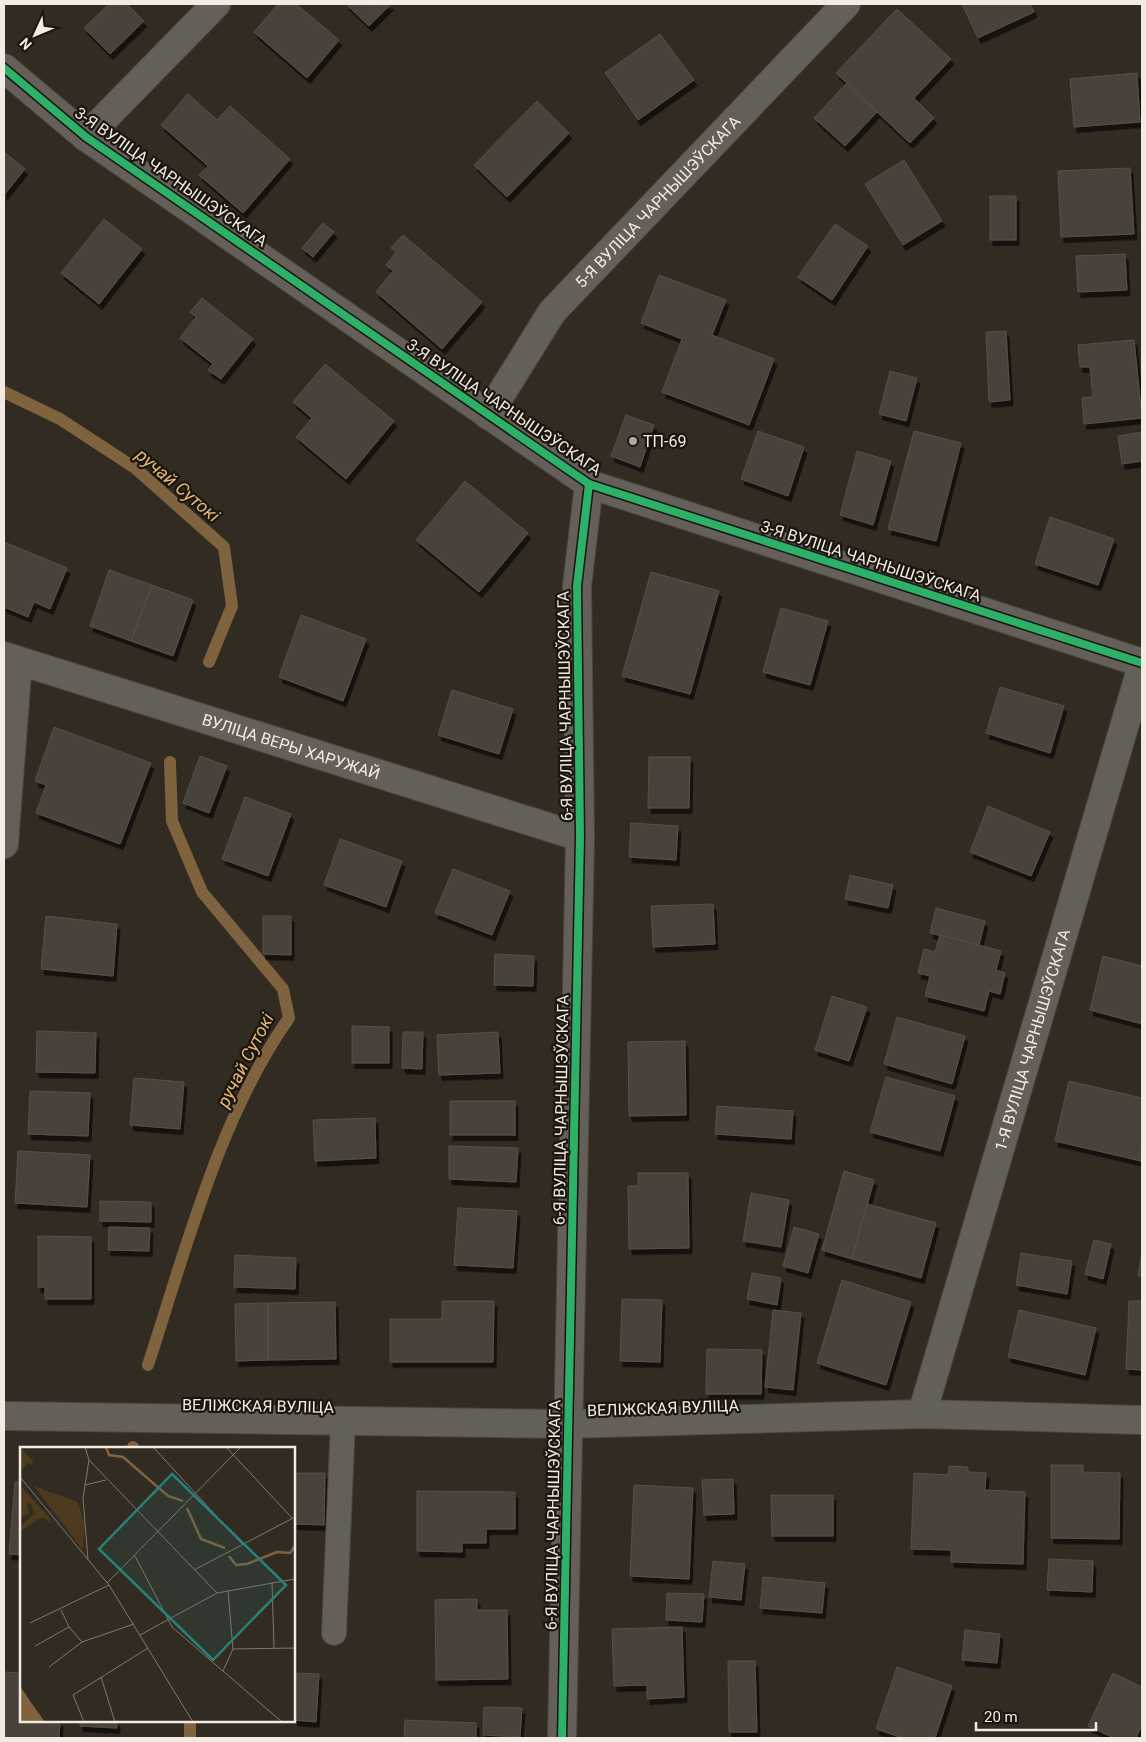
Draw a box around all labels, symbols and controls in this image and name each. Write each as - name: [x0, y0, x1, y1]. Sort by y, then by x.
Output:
- north arrow: [10, 10, 60, 60]
- text: N: [16, 35, 35, 53]
- street label: 3-Я ВУЛІЦА ЧАРНЫШЭЎСКАГА: [71, 103, 271, 251]
- street label: 5-Я ВУЛІЦА ЧАРНЫШЭЎСКАГА: [571, 111, 744, 291]
- street label: 3-Я ВУЛІЦА ЧАРНЫШЭЎСКАГА: [403, 335, 605, 480]
- place label: ТП-69: [643, 432, 686, 451]
- marker: ТП-69: [627, 435, 639, 447]
- water label: ручай Сутокі: [131, 443, 225, 527]
- street label: 3-Я ВУЛІЦА ЧАРНЫШЭЎСКАГА: [759, 516, 984, 606]
- street label: 6-Я ВУЛІЦА ЧАРНЫШЭЎСКАГА: [553, 590, 577, 821]
- street label: ВУЛІЦА ВЕРЫ ХАРУЖАЙ: [200, 709, 382, 783]
- street label: 1-Я ВУЛІЦА ЧАРНЫШЭЎСКАГА: [990, 926, 1074, 1153]
- street label: 6-Я ВУЛІЦА ЧАРНЫШЭЎСКАГА: [549, 994, 573, 1225]
- water label: ручай Сутокі: [212, 1009, 278, 1111]
- street label: ВЕЛІЖСКАЯ ВУЛІЦА: [182, 1395, 335, 1417]
- street label: ВЕЛІЖСКАЯ ВУЛІЦА: [587, 1396, 740, 1420]
- street label: 6-Я ВУЛІЦА ЧАРНЫШЭЎСКАГА: [541, 1399, 565, 1630]
- inset map: [20, 1447, 295, 1722]
- scale bar: [976, 1700, 1096, 1732]
- text: 20 m: [984, 1708, 1018, 1726]

